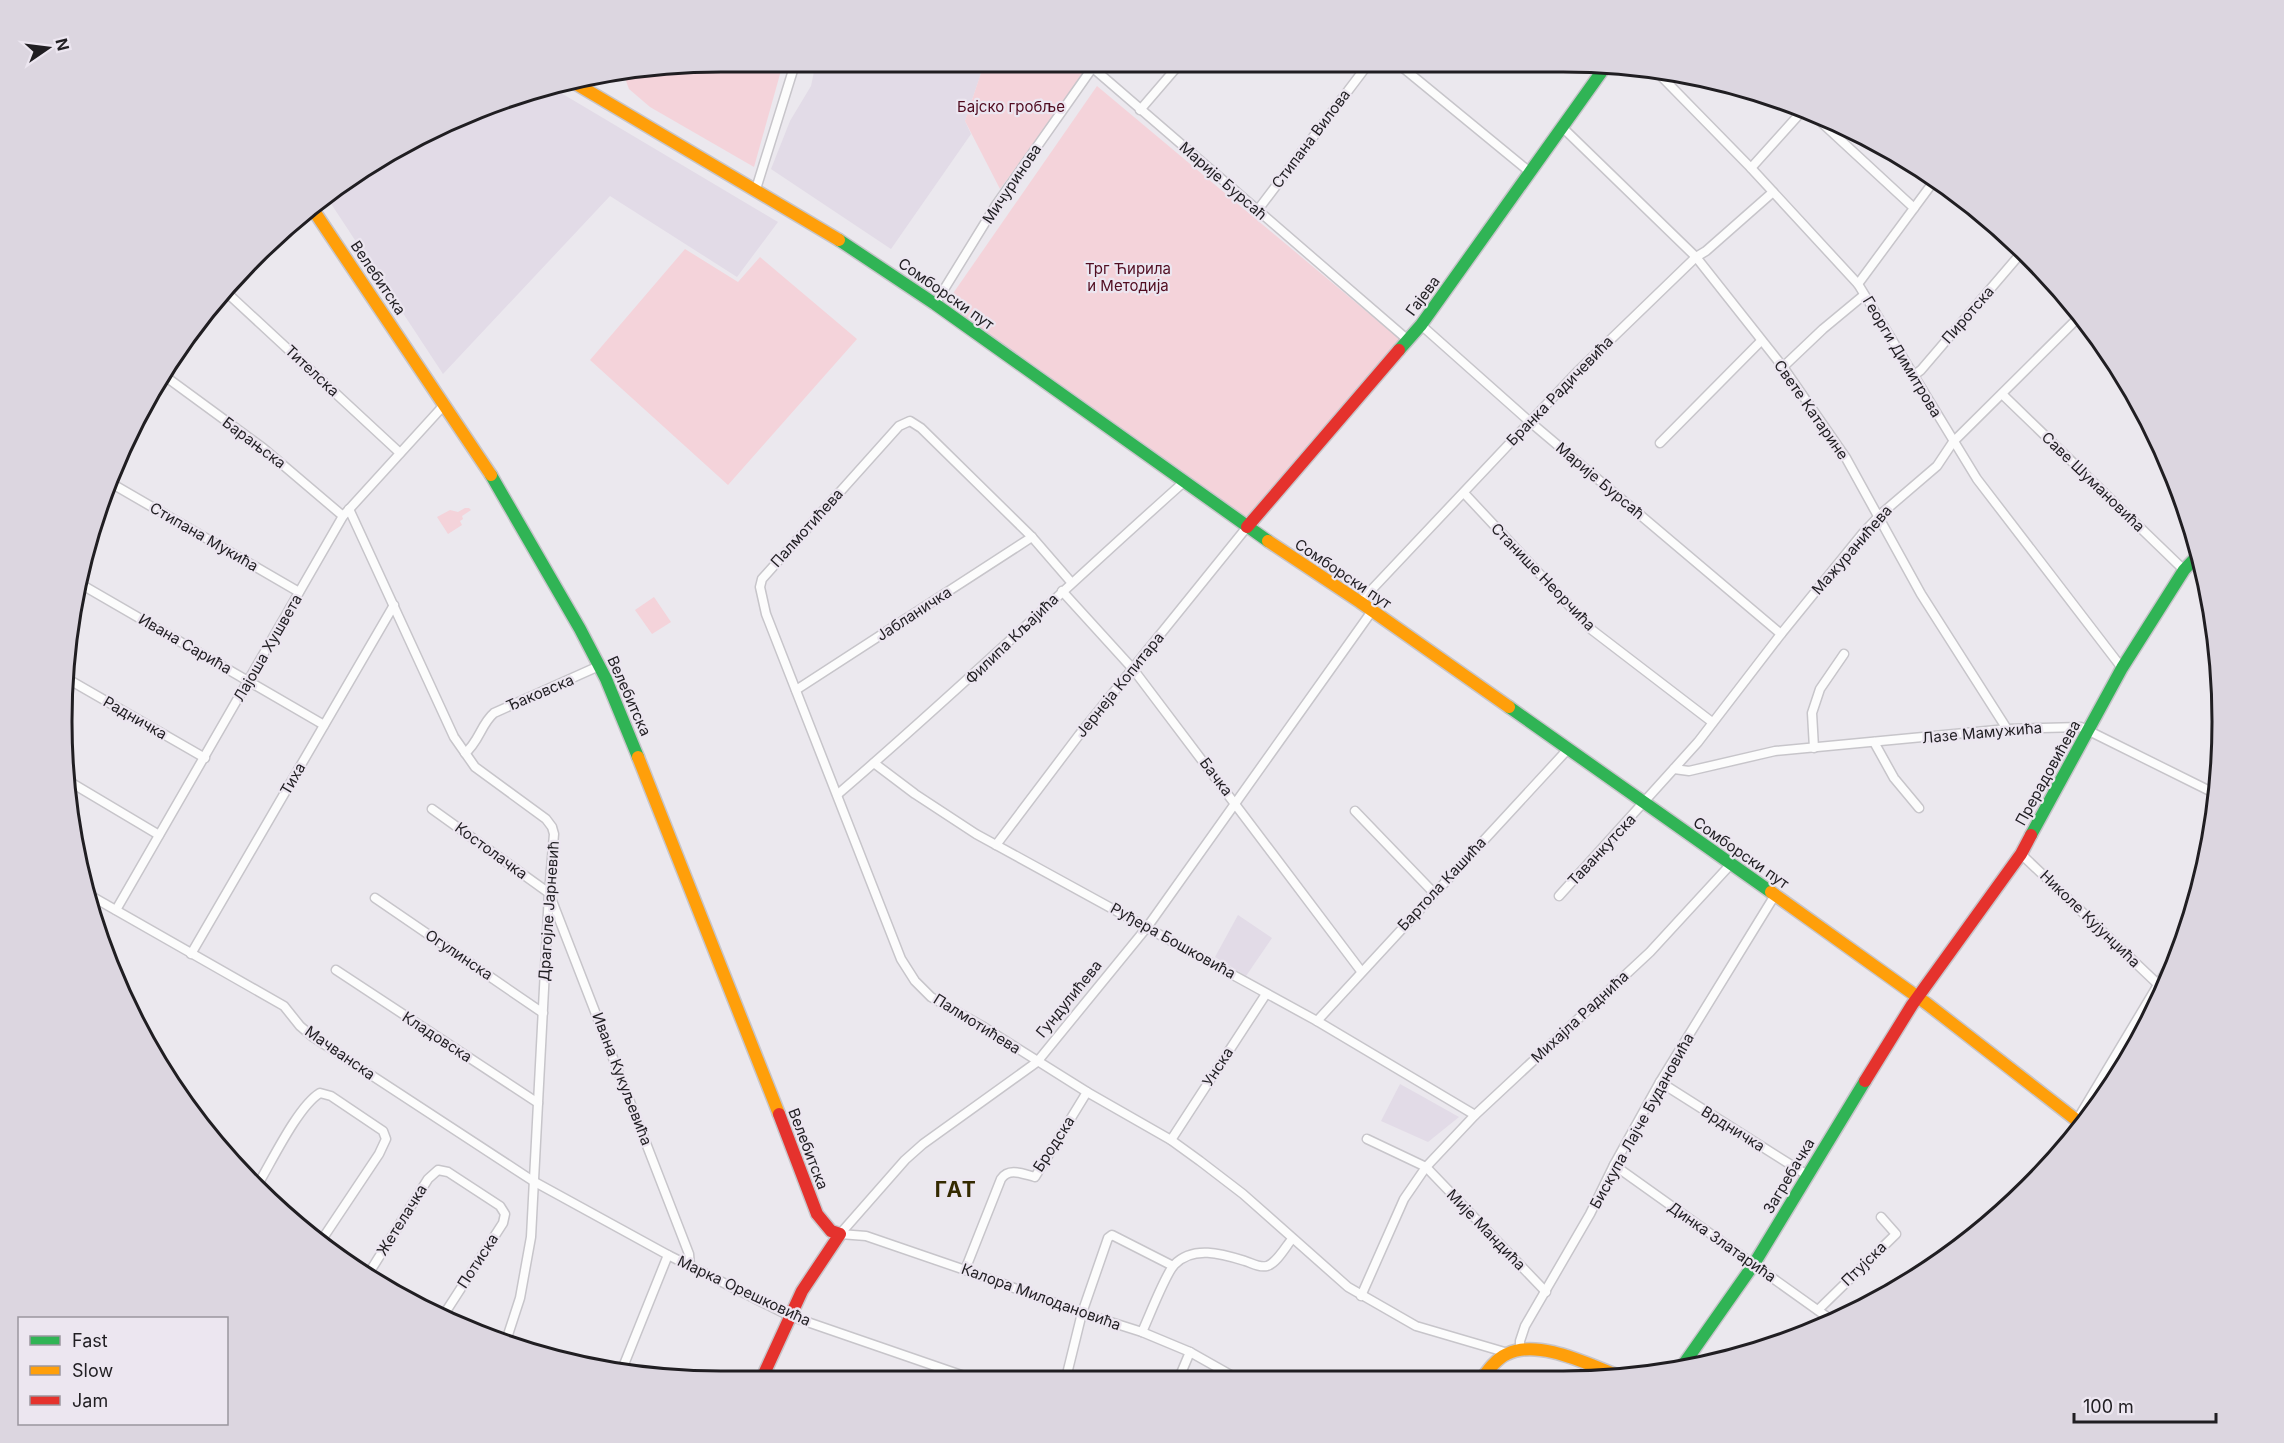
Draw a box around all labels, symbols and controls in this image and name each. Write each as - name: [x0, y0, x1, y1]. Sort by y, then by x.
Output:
- north arrow: [18, 18, 78, 78]
- text: N: [51, 36, 74, 53]
- street label: Стипана Вилова: [1267, 85, 1354, 192]
- park label: Бајско гробље: [957, 97, 1065, 116]
- street label: Марије Бурсаћ: [1176, 137, 1271, 224]
- street label: Мичуринова: [978, 140, 1045, 227]
- street label: Велебитска: [347, 237, 410, 318]
- street label: Сомборски пут: [895, 254, 998, 334]
- park label: Трг Ћирила и Методија: [1085, 259, 1171, 295]
- street label: Гајева: [1401, 272, 1444, 319]
- street label: Пиротска: [1937, 282, 1998, 347]
- street label: Георги Димитрова: [1859, 293, 1946, 421]
- street label: Бранка Радичевића: [1502, 332, 1617, 450]
- street label: Тителска: [281, 341, 343, 400]
- street label: Свете Катарине: [1770, 356, 1853, 463]
- street label: Барањска: [219, 413, 290, 473]
- street label: Саве Шумановића: [2038, 428, 2149, 536]
- street label: Марије Бурсаћ: [1552, 438, 1649, 523]
- street label: Палмотићева: [766, 484, 847, 571]
- street label: Стипана Мукића: [147, 498, 262, 575]
- street label: Мажуранићева: [1808, 501, 1896, 598]
- street label: Станише Неорчића: [1487, 519, 1600, 634]
- street label: Сомборски пут: [1291, 534, 1395, 613]
- street label: Јабланичка: [873, 582, 955, 645]
- street label: Филипа Кљајића: [961, 589, 1062, 688]
- street label: Лајоша Хушвета: [229, 591, 306, 705]
- street label: Ивана Сарића: [135, 609, 235, 678]
- street label: Јернеја Копитара: [1071, 628, 1168, 741]
- street label: Велебитска: [603, 653, 656, 739]
- street label: Ђаковска: [503, 670, 576, 715]
- street label: Радничка: [100, 692, 170, 743]
- street label: Прерадовићева: [2011, 717, 2084, 829]
- street label: Лазе Мамужића: [1921, 718, 2043, 747]
- street label: Бачка: [1196, 754, 1237, 800]
- street label: Тиха: [276, 759, 309, 798]
- street label: Таванкутска: [1564, 810, 1640, 890]
- street label: Сомборски пут: [1690, 813, 1793, 893]
- street label: Костолачка: [451, 818, 531, 883]
- street label: Бартола Кашића: [1393, 833, 1490, 934]
- street label: Драгојле Јарневић: [534, 840, 563, 982]
- street label: Николе Кујунџића: [2036, 866, 2145, 971]
- street label: Руђера Бошковића: [1107, 898, 1239, 983]
- street label: Огулинска: [422, 925, 497, 984]
- street label: Гундулићева: [1032, 956, 1106, 1041]
- street label: Михајла Раднића: [1527, 967, 1632, 1067]
- street label: Палмотићева: [930, 989, 1024, 1058]
- street label: Кладовска: [399, 1007, 476, 1066]
- street label: Ивана Кукуљевића: [588, 1010, 657, 1148]
- street label: Мачванска: [301, 1021, 379, 1084]
- street label: Бискупа Лајче Будановића: [1585, 1030, 1698, 1212]
- street label: Унска: [1198, 1044, 1237, 1090]
- street label: Врдничка: [1698, 1102, 1769, 1156]
- street label: Велебитска: [784, 1105, 833, 1192]
- street label: Бродска: [1029, 1112, 1079, 1175]
- street label: Загребачка: [1759, 1134, 1819, 1217]
- district label: ГАТ: [935, 1177, 977, 1202]
- street label: Жетелачка: [372, 1181, 431, 1259]
- street label: Мије Мандића: [1443, 1185, 1530, 1274]
- street label: Динка Златарића: [1664, 1197, 1780, 1286]
- street label: Потиска: [453, 1230, 502, 1292]
- street label: Птујска: [1837, 1237, 1890, 1290]
- street label: Марка Орешковића: [674, 1251, 814, 1330]
- street label: Калора Милодановића: [959, 1259, 1124, 1334]
- legend: [18, 1317, 228, 1425]
- text: Fast: [72, 1330, 108, 1351]
- text: Slow: [72, 1360, 113, 1381]
- scale bar: [2074, 1386, 2216, 1424]
- text: Jam: [72, 1390, 108, 1411]
- text: 100 m: [2083, 1396, 2134, 1417]

